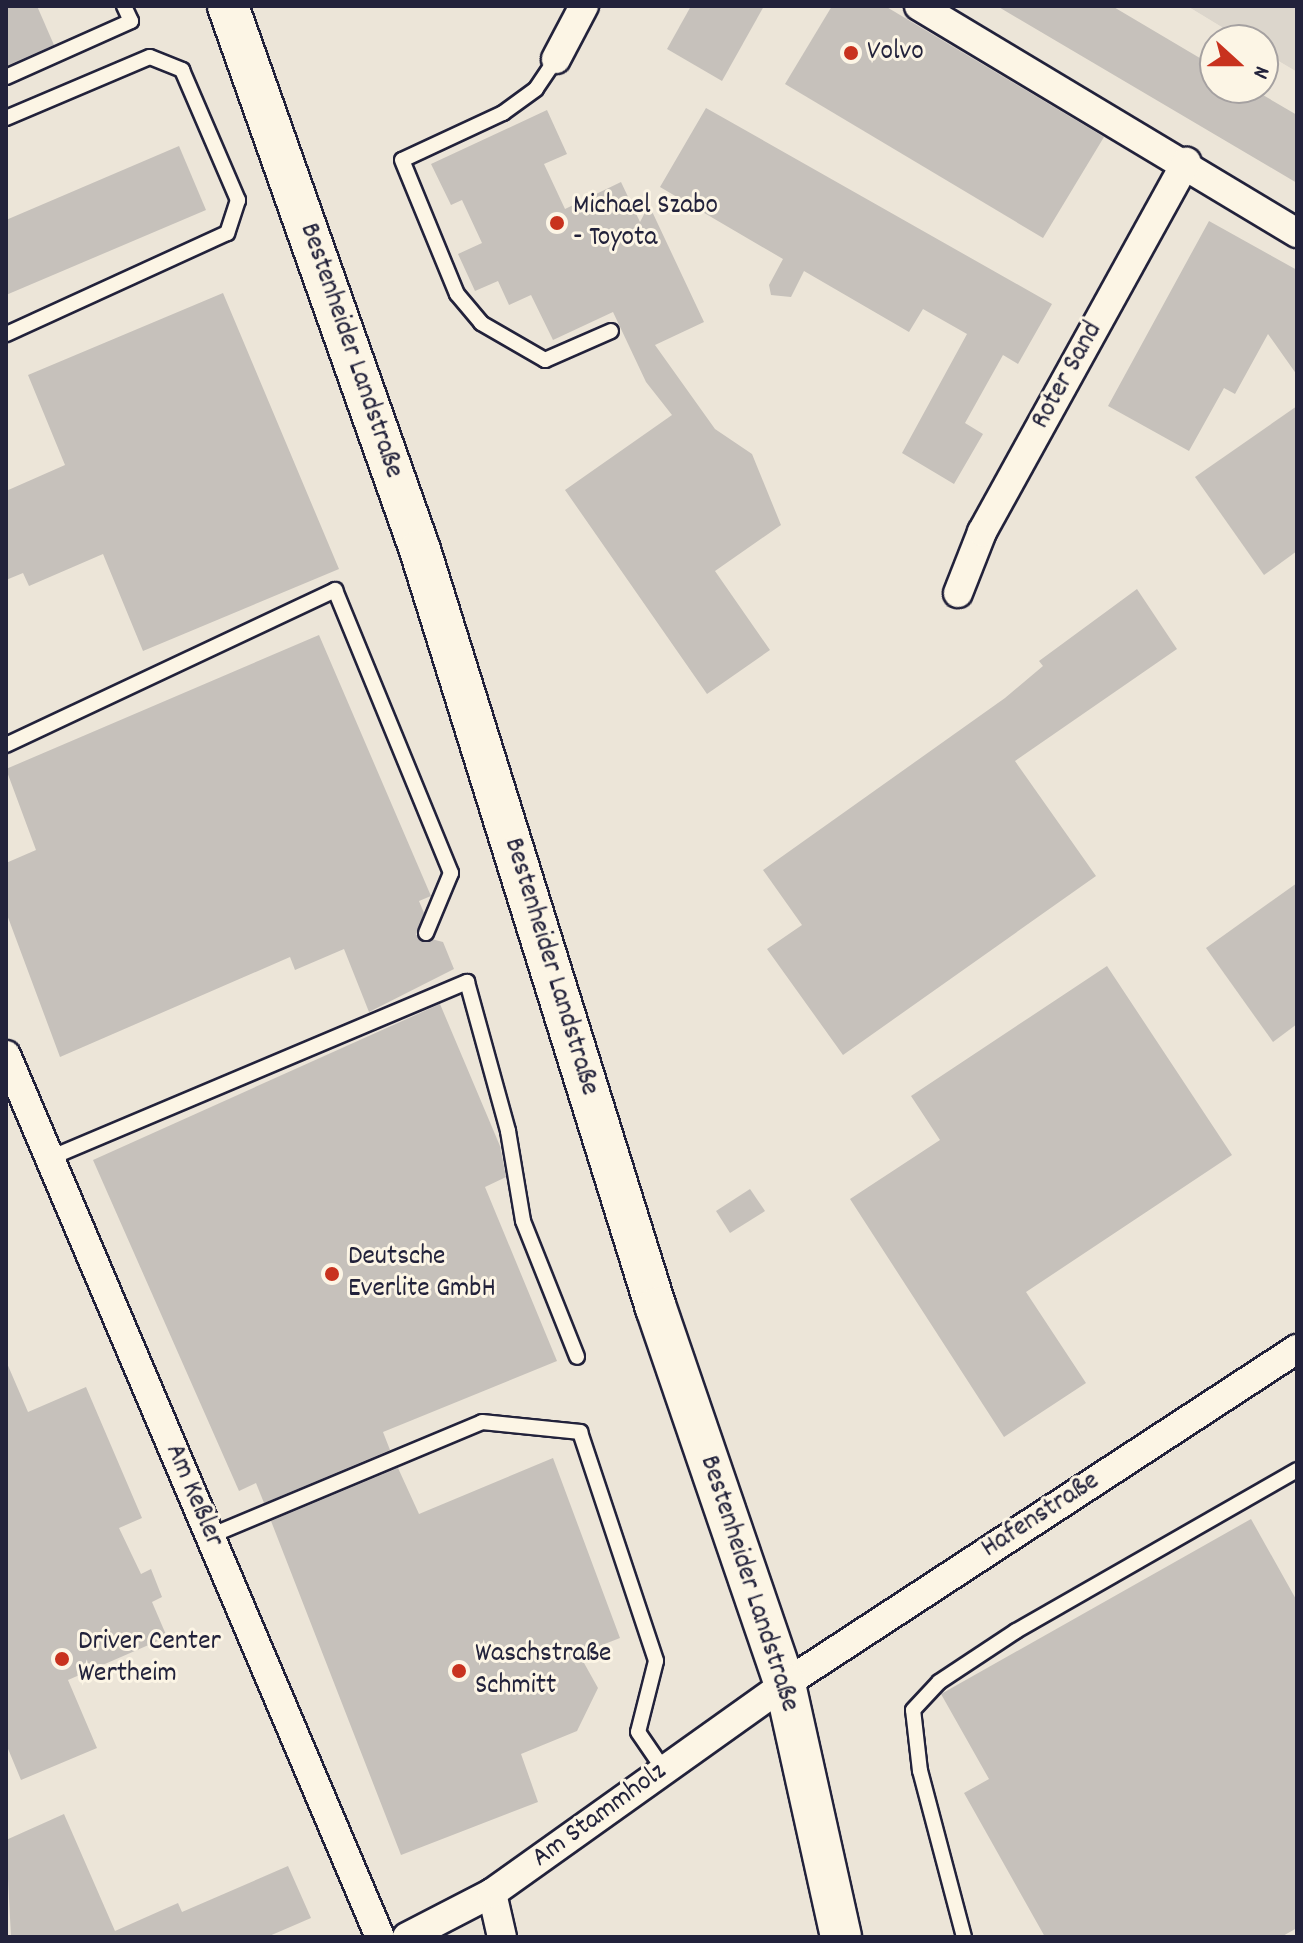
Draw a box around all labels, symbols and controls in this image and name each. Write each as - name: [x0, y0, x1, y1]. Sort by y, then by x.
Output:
- north arrow: [1199, 24, 1279, 104]
- place label: Volvo: [867, 36, 924, 70]
- marker: Volvo: [842, 44, 860, 62]
- text: N: [1244, 61, 1276, 83]
- place label: Michael Szabo - Toyota: [573, 190, 718, 256]
- marker: Michael Szabo - Toyota: [548, 214, 566, 232]
- street label: Bestenheider Landstraße: [291, 219, 409, 483]
- street label: Roter Sand: [1025, 317, 1111, 435]
- street label: Bestenheider Landstraße: [495, 834, 605, 1100]
- place label: Deutsche Everlite GmbH: [348, 1241, 496, 1307]
- marker: Deutsche Everlite GmbH: [323, 1265, 341, 1283]
- street label: Am Keßler: [156, 1439, 230, 1553]
- street label: Bestenheider Landstraße: [691, 1452, 805, 1716]
- street label: Hafenstraße: [976, 1465, 1106, 1567]
- place label: Driver Center Wertheim: [78, 1626, 221, 1692]
- place label: Waschstraße Schmitt: [475, 1638, 611, 1704]
- marker: Driver Center Wertheim: [53, 1650, 71, 1668]
- marker: Waschstraße Schmitt: [450, 1662, 468, 1680]
- street label: Am Stammholz: [526, 1756, 674, 1876]

